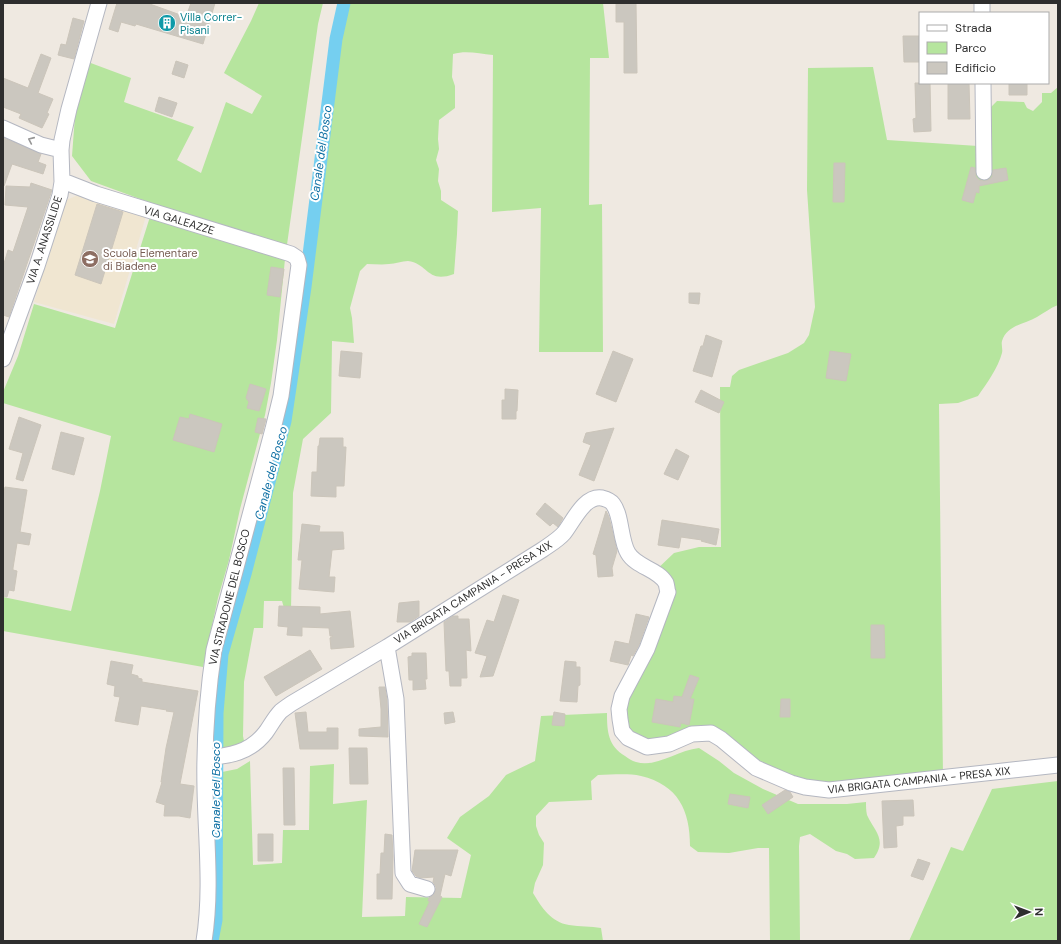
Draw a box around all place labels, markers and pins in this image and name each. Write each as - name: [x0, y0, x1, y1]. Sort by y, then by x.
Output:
- place label: Villa Correr- Pisani: [180, 10, 242, 37]
- building icon: Villa Correr- Pisani: [157, 13, 177, 33]
- place label: Scuola Elementare di Biadene: [103, 246, 198, 273]
- school or university icon: Scuola Elementare di Biadene: [80, 249, 100, 269]

